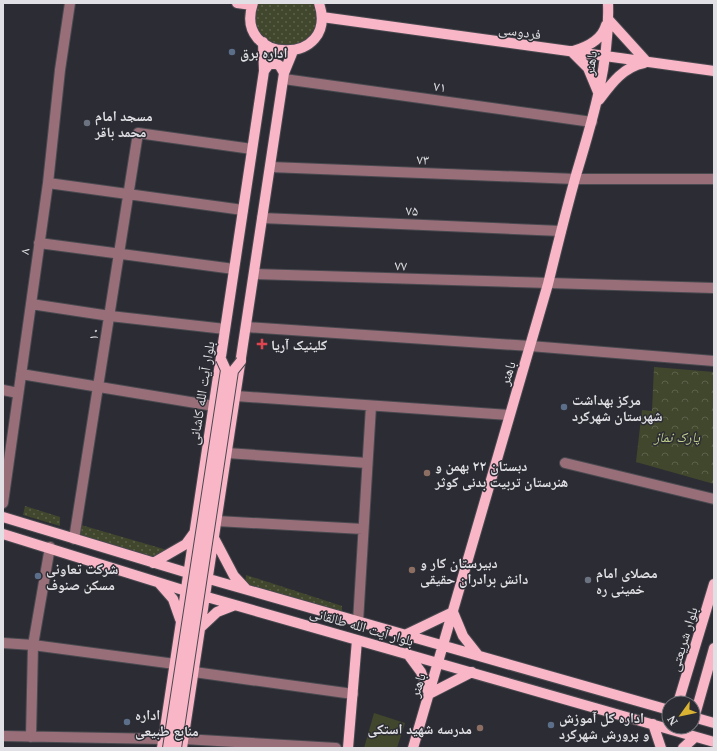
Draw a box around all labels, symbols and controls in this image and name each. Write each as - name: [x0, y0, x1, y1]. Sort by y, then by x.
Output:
- street label: فردوسی: [498, 19, 543, 43]
- place label: اداره برق: [240, 43, 287, 62]
- marker: اداره برق: [227, 47, 237, 57]
- street label: باهنر: [579, 50, 601, 77]
- street label: ۷۱: [432, 76, 448, 96]
- place label: مسجد امام محمد باقر: [94, 106, 153, 141]
- marker: مسجد امام محمد باقر: [82, 118, 92, 128]
- street label: ۷۳: [416, 149, 430, 169]
- street label: ۷۵: [405, 200, 419, 220]
- street label: ۸: [14, 247, 34, 255]
- street label: ۷۷: [394, 255, 408, 275]
- street label: ۱۰: [83, 326, 103, 342]
- place label: کلینیک آریا: [271, 335, 327, 354]
- marker: کلینیک آریا: [256, 338, 268, 350]
- street label: بلوار آیت الله کاشانی: [183, 340, 219, 446]
- street label: باهنر: [494, 358, 520, 388]
- place label: مرکز بهداشت شهرستان شهرکرد: [572, 390, 663, 425]
- marker: مرکز بهداشت شهرستان شهرکرد: [559, 402, 569, 412]
- park label: پارک نماز: [653, 427, 700, 446]
- place label: دبستان ۲۲ بهمن و هنرستان تربیت بدنی کوثر: [434, 456, 568, 491]
- marker: دبستان ۲۲ بهمن و هنرستان تربیت بدنی کوثر: [422, 468, 432, 478]
- place label: دبیرستان کار و دانش برادران حقیقی: [420, 553, 528, 588]
- place label: شرکت تعاونی مسکن صنوف: [46, 559, 118, 594]
- place label: مصلای امام خمینی ره: [596, 563, 658, 598]
- marker: دبیرستان کار و دانش برادران حقیقی: [407, 565, 417, 575]
- marker: شرکت تعاونی مسکن صنوف: [33, 571, 43, 581]
- marker: مصلای امام خمینی ره: [583, 575, 593, 585]
- street label: بلوار آیت الله طالقانی: [308, 602, 416, 650]
- street label: بلوار شریعتی: [664, 604, 702, 673]
- street label: باهنر: [404, 670, 430, 700]
- north arrow: [661, 695, 701, 735]
- place label: اداره منابع طبیعی: [135, 705, 199, 741]
- place label: اداره کل آموزش و پرورش شهرکرد: [559, 708, 649, 743]
- text: N: [663, 713, 681, 728]
- marker: اداره منابع طبیعی: [122, 717, 132, 727]
- place label: مدرسه شهید استکی: [368, 719, 472, 738]
- marker: اداره کل آموزش و پرورش شهرکرد: [546, 720, 556, 730]
- marker: مدرسه شهید استکی: [475, 723, 485, 733]

